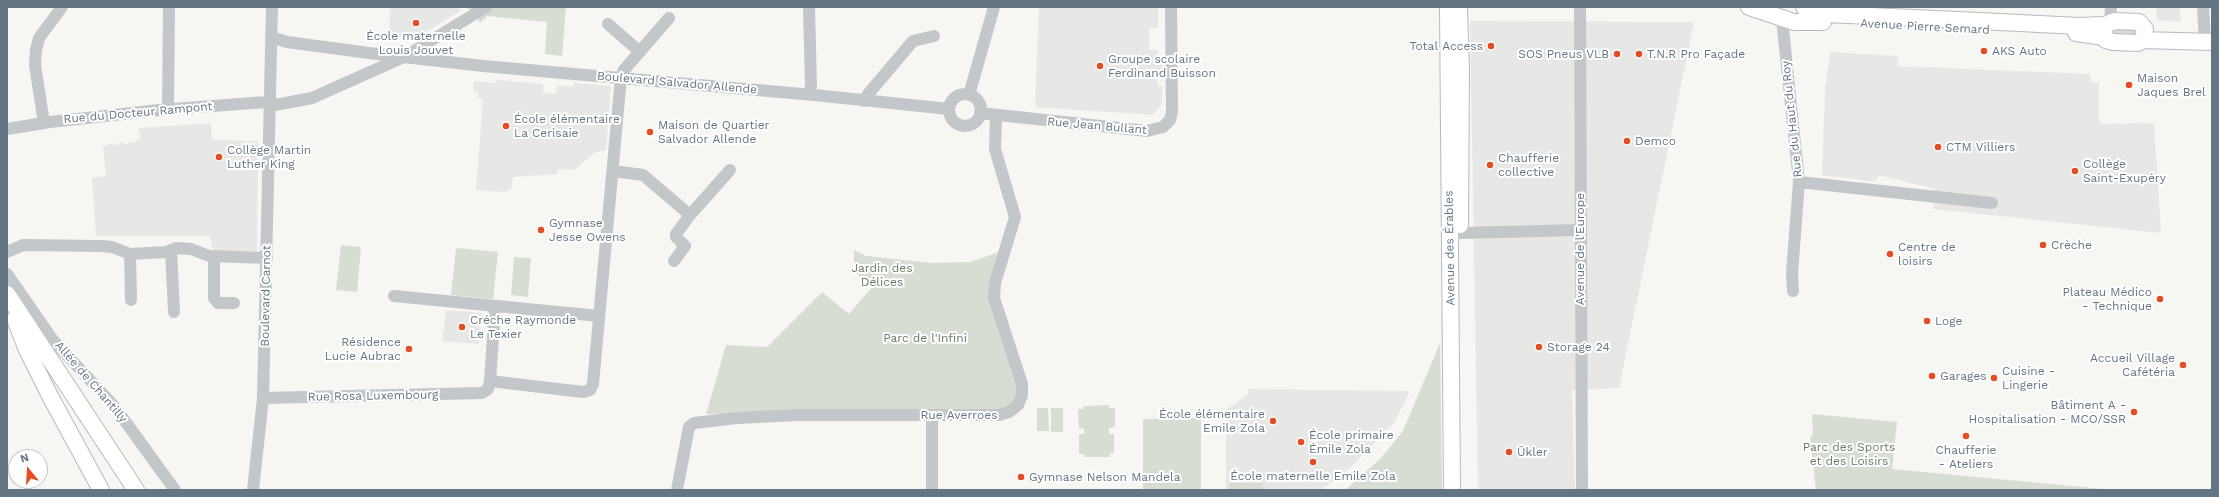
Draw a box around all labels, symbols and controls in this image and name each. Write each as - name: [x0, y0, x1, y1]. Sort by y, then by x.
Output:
- street label: Avenue Pierre Semard: [1860, 16, 1990, 38]
- marker: École maternelle Louis Jouvet: [411, 18, 421, 28]
- place label: École maternelle Louis Jouvet: [366, 29, 466, 57]
- place label: Total Access: [1410, 39, 1483, 53]
- marker: Total Access: [1486, 41, 1496, 51]
- place label: AKS Auto: [1992, 44, 2047, 58]
- marker: AKS Auto: [1979, 46, 1989, 56]
- place label: SOS Pneus VLB: [1518, 47, 1609, 61]
- place label: T.N.R Pro Façade: [1647, 47, 1745, 61]
- marker: SOS Pneus VLB: [1612, 49, 1622, 59]
- marker: T.N.R Pro Façade: [1634, 49, 1644, 59]
- place label: Groupe scolaire Ferdinand Buisson: [1108, 52, 1216, 80]
- street label: Rue du Haut du Roy: [1779, 60, 1805, 178]
- marker: Groupe scolaire Ferdinand Buisson: [1095, 61, 1105, 71]
- street label: Boulevard Salvador Allende: [596, 69, 758, 97]
- place label: Maison Jaques Brel: [2137, 71, 2206, 99]
- marker: Maison Jaques Brel: [2124, 80, 2134, 90]
- street label: Rue du Docteur Rampont: [63, 99, 213, 127]
- place label: École élémentaire La Cerisaie: [514, 112, 620, 140]
- street label: Rue Jean Bullant: [1047, 114, 1147, 138]
- place label: Maison de Quartier Salvador Allende: [658, 118, 769, 146]
- marker: École élémentaire La Cerisaie: [501, 121, 511, 131]
- marker: Maison de Quartier Salvador Allende: [645, 127, 655, 137]
- place label: Demco: [1635, 134, 1676, 148]
- marker: Demco: [1622, 136, 1632, 146]
- place label: CTM Villiers: [1946, 140, 2015, 154]
- marker: CTM Villiers: [1933, 142, 1943, 152]
- place label: Collège Martin Luther King: [227, 143, 311, 171]
- place label: Chaufferie collective: [1498, 151, 1559, 179]
- marker: Collège Martin Luther King: [214, 152, 224, 162]
- place label: Collège Saint-Exupéry: [2083, 157, 2166, 185]
- marker: Chaufferie collective: [1485, 160, 1495, 170]
- marker: Collège Saint-Exupéry: [2070, 166, 2080, 176]
- street label: Avenue des Érables: [1442, 190, 1458, 306]
- street label: Avenue de l'Europe: [1573, 193, 1587, 305]
- place label: Gymnase Jesse Owens: [549, 216, 626, 244]
- marker: Gymnase Jesse Owens: [536, 225, 546, 235]
- place label: Crèche: [2051, 238, 2092, 252]
- place label: Centre de loisirs: [1898, 240, 1956, 268]
- marker: Crèche: [2038, 240, 2048, 250]
- street label: Boulevard Carnot: [258, 245, 274, 347]
- marker: Centre de loisirs: [1885, 249, 1895, 259]
- park label: Jardin des Délices: [851, 261, 913, 289]
- place label: Plateau Médico - Technique: [2063, 285, 2152, 313]
- marker: Plateau Médico - Technique: [2155, 294, 2165, 304]
- place label: Créche Raymonde Le Texier: [470, 313, 576, 341]
- place label: Loge: [1935, 314, 1963, 328]
- marker: Loge: [1922, 316, 1932, 326]
- marker: Créche Raymonde Le Texier: [457, 322, 467, 332]
- park label: Parc de l'Infini: [883, 331, 967, 345]
- place label: Résidence Lucie Aubrac: [325, 335, 401, 363]
- street label: Allée de Chantilly: [52, 338, 130, 426]
- place label: Storage 24: [1547, 340, 1610, 354]
- marker: Storage 24: [1534, 342, 1544, 352]
- marker: Résidence Lucie Aubrac: [404, 344, 414, 354]
- place label: Accueil Village Cafétéria: [2090, 351, 2175, 379]
- marker: Accueil Village Cafétéria: [2178, 360, 2188, 370]
- place label: Cuisine - Lingerie: [2002, 364, 2055, 392]
- place label: Garages: [1940, 369, 1987, 383]
- marker: Garages: [1927, 371, 1937, 381]
- marker: Cuisine - Lingerie: [1989, 373, 1999, 383]
- street label: Rue Rosa Luxembourg: [308, 388, 438, 404]
- place label: Bâtiment A - Hospitalisation - MCO/SSR: [1969, 398, 2126, 426]
- place label: École élémentaire Emile Zola: [1159, 407, 1265, 435]
- marker: Bâtiment A - Hospitalisation - MCO/SSR: [2129, 407, 2139, 417]
- street label: Rue Averroes: [920, 408, 998, 422]
- marker: École élémentaire Emile Zola: [1268, 416, 1278, 426]
- place label: École primaire Émile Zola: [1309, 428, 1394, 456]
- marker: Chaufferie - Ateliers: [1961, 431, 1971, 441]
- marker: École primaire Émile Zola: [1296, 437, 1306, 447]
- park label: Parc des Sports et des Loisirs: [1803, 440, 1895, 468]
- place label: Chaufferie - Ateliers: [1935, 443, 1997, 471]
- place label: Ükler: [1517, 445, 1548, 459]
- marker: Ükler: [1504, 447, 1514, 457]
- north arrow: [8, 449, 48, 489]
- text: N: [19, 451, 30, 466]
- marker: École maternelle Emile Zola: [1308, 457, 1318, 467]
- place label: École maternelle Emile Zola: [1230, 469, 1396, 483]
- place label: Gymnase Nelson Mandela: [1029, 470, 1180, 484]
- marker: Gymnase Nelson Mandela: [1016, 472, 1026, 482]

